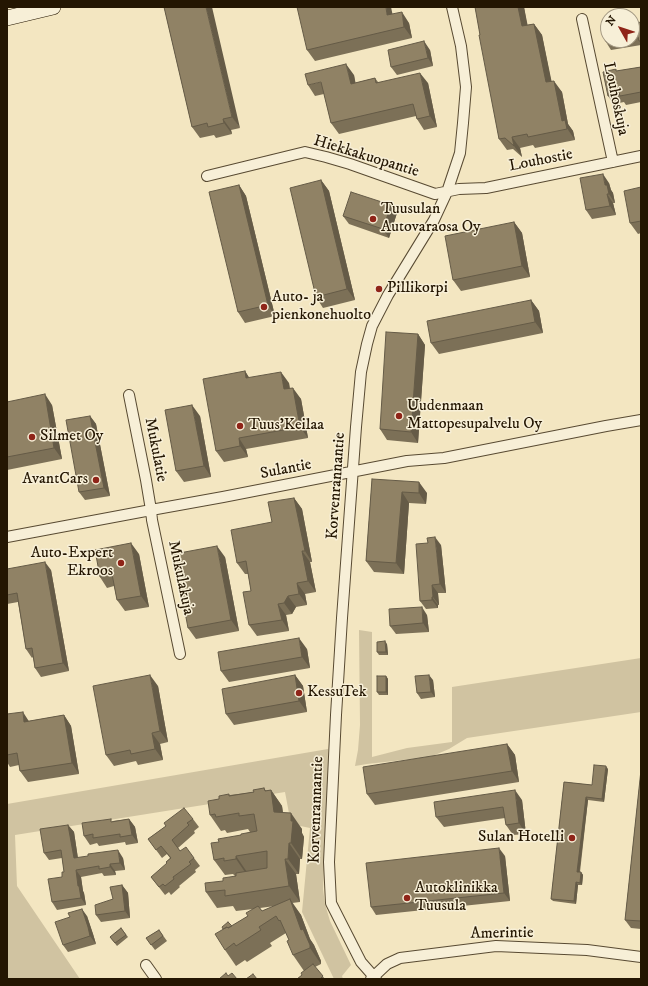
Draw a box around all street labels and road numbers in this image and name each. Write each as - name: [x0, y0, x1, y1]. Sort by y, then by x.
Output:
- street label: Louhoskuja: [598, 60, 632, 138]
- street label: Hiekkakuopantie: [311, 132, 421, 182]
- street label: Louhostie: [508, 145, 574, 177]
- street label: Mukulatie: [139, 416, 171, 484]
- street label: Korvenrannantie: [324, 432, 350, 540]
- street label: Sulantie: [259, 456, 313, 484]
- street label: Mukulakuja: [163, 539, 197, 617]
- street label: Korvenrannantie: [306, 756, 328, 864]
- street label: Amerintie: [470, 924, 534, 944]

